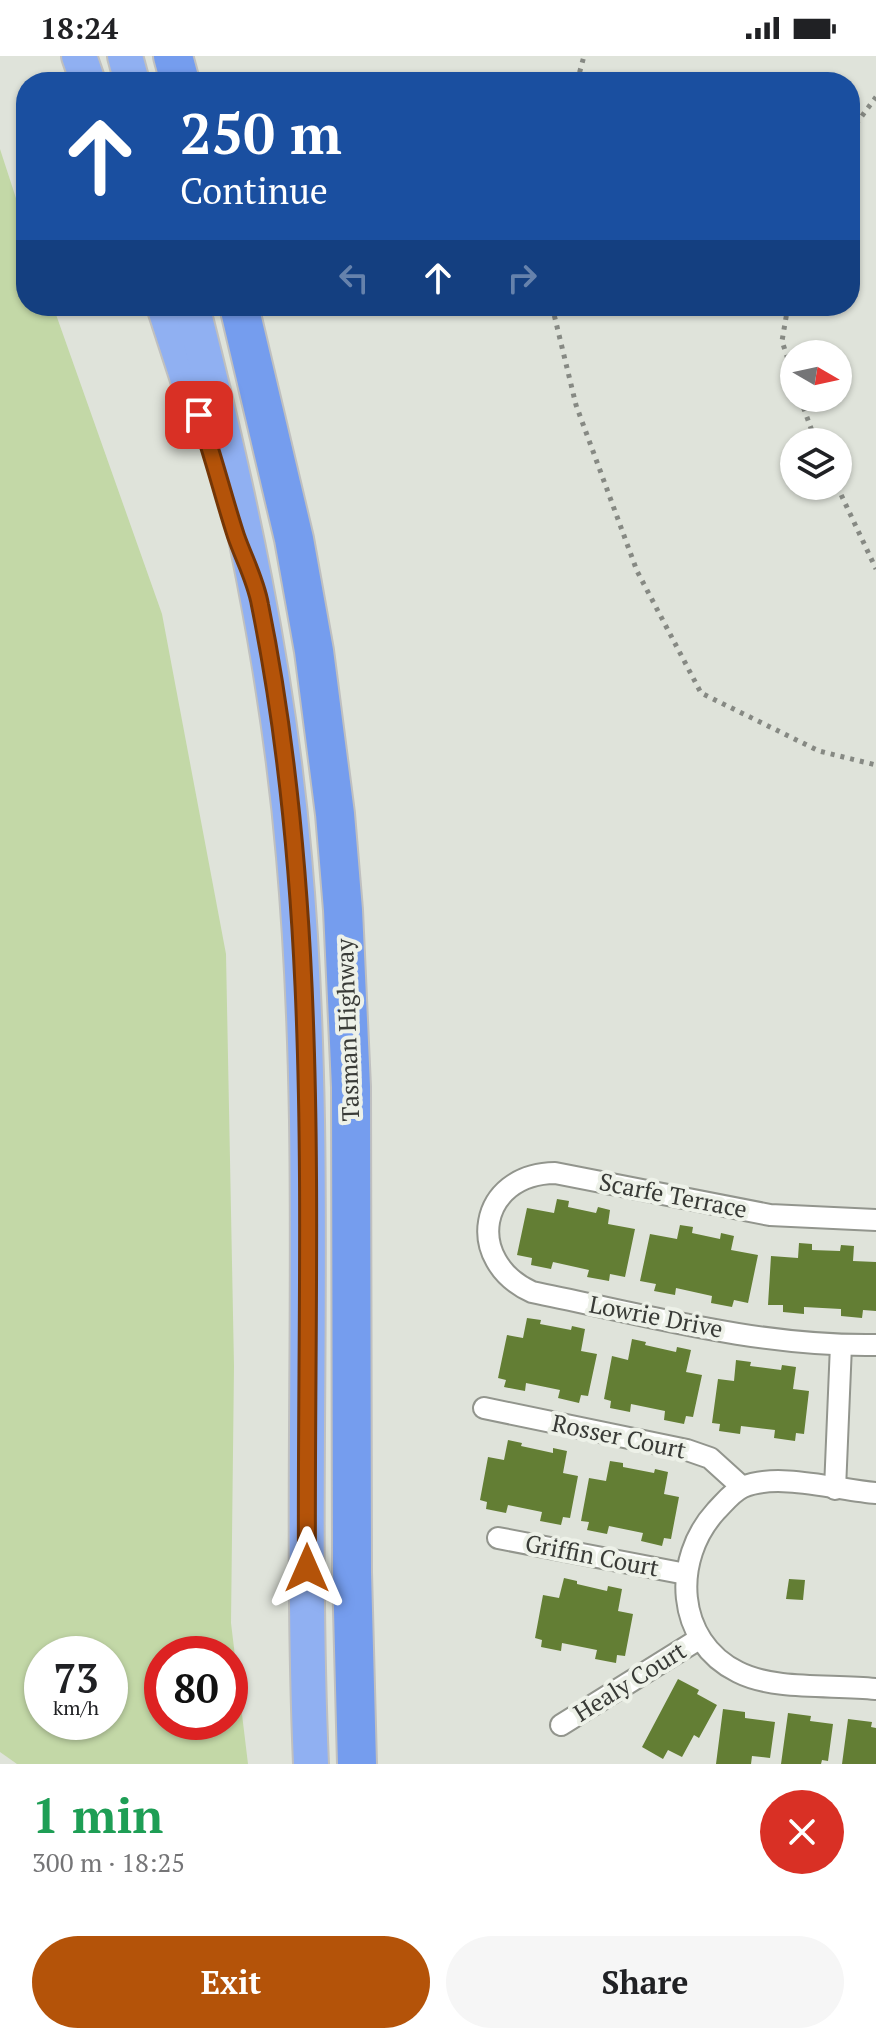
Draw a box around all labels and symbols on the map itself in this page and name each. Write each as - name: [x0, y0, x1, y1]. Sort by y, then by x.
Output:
- north arrow: [780, 340, 852, 412]
- pin: [165, 381, 233, 449]
- street label: Tasman Highway: [328, 937, 366, 1122]
- street label: Scarfe Terrace: [597, 1165, 750, 1225]
- street label: Lowrie Drive: [587, 1287, 726, 1345]
- street label: Rosser Court: [549, 1406, 689, 1466]
- position arrow: [265, 1526, 349, 1610]
- street label: Griffin Court: [523, 1526, 662, 1584]
- street label: Healy Court: [567, 1634, 692, 1728]
- speed limit sign: 80: [144, 1636, 248, 1740]

